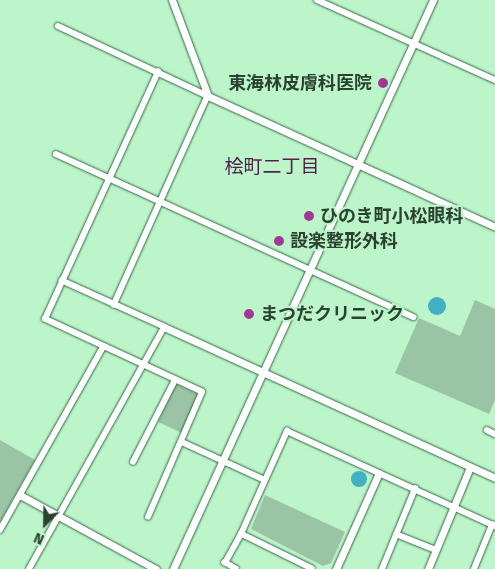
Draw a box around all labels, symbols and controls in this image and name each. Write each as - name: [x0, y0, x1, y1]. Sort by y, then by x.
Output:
- place label: 東海林皮膚科医院: [228, 72, 372, 94]
- marker: 東海林皮膚科医院: [376, 76, 390, 90]
- district label: 桧町二丁目: [225, 156, 319, 178]
- place label: ひのき町小松眼科: [320, 205, 464, 227]
- marker: ひのき町小松眼科: [302, 209, 316, 223]
- place label: 設楽整形外科: [290, 230, 398, 252]
- marker: 設楽整形外科: [272, 234, 286, 248]
- place label: まつだクリニック: [260, 303, 404, 325]
- marker: まつだクリニック: [242, 307, 256, 321]
- north arrow: [20, 499, 70, 549]
- text: N: [31, 529, 47, 548]

